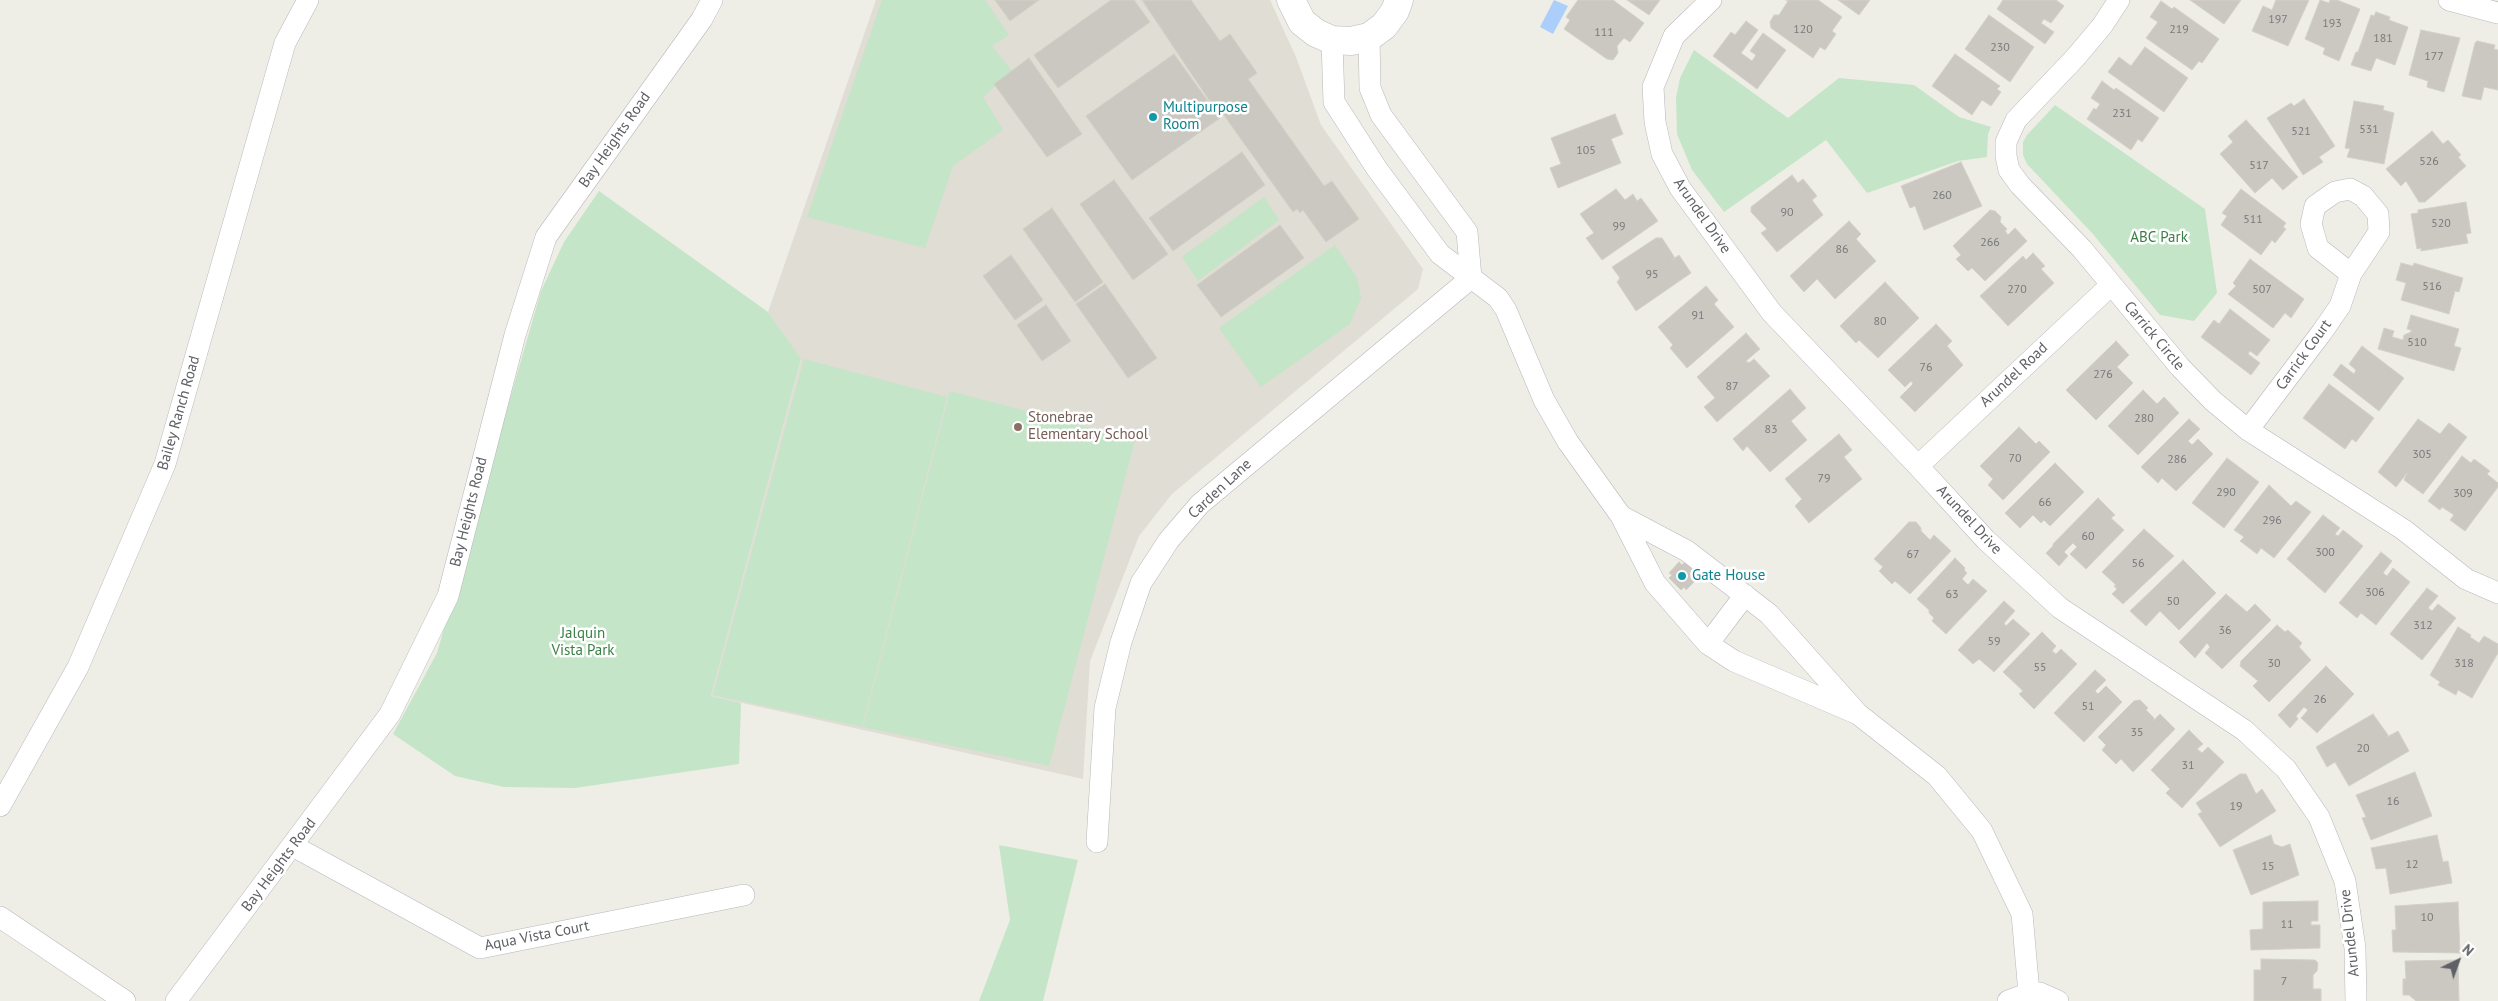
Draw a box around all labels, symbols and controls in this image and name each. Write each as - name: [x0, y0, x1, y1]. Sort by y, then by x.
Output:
- house number: 197: [2268, 13, 2288, 27]
- house number: 193: [2322, 17, 2342, 31]
- house number: 120: [1793, 23, 1813, 37]
- house number: 219: [2169, 23, 2189, 37]
- house number: 111: [1594, 26, 1614, 40]
- house number: 181: [2373, 32, 2393, 46]
- house number: 230: [1990, 41, 2010, 55]
- house number: 177: [2424, 50, 2444, 64]
- street label: Bay Heights Road: [575, 89, 655, 191]
- place label: Multipurpose Room: [1163, 99, 1248, 134]
- house number: 231: [2112, 107, 2132, 121]
- marker: Multipurpose Room: [1147, 111, 1159, 123]
- house number: 531: [2359, 123, 2379, 137]
- house number: 521: [2291, 125, 2311, 139]
- house number: 105: [1576, 144, 1596, 158]
- house number: 526: [2419, 155, 2439, 169]
- house number: 517: [2249, 159, 2269, 173]
- street label: Arundel Drive: [1669, 175, 1735, 257]
- house number: 260: [1932, 189, 1952, 203]
- house number: 90: [1780, 206, 1794, 220]
- house number: 511: [2243, 213, 2263, 227]
- house number: 520: [2431, 217, 2451, 231]
- house number: 99: [1612, 220, 1626, 234]
- park label: ABC Park: [2130, 229, 2188, 247]
- house number: 266: [1980, 236, 2000, 250]
- house number: 86: [1835, 243, 1849, 257]
- house number: 95: [1645, 268, 1659, 282]
- house number: 516: [2422, 280, 2442, 294]
- house number: 270: [2007, 283, 2027, 297]
- house number: 507: [2252, 283, 2272, 297]
- street label: Carrick Circle: [2120, 298, 2188, 374]
- house number: 91: [1691, 309, 1705, 323]
- house number: 80: [1873, 315, 1887, 329]
- street label: Carrick Court: [2272, 316, 2336, 394]
- house number: 510: [2407, 336, 2427, 350]
- street label: Arundel Road: [1976, 339, 2052, 411]
- street label: Bailey Ranch Road: [154, 354, 204, 472]
- house number: 76: [1919, 361, 1933, 375]
- house number: 276: [2093, 368, 2113, 382]
- house number: 87: [1725, 380, 1739, 394]
- place label: Stonebrae Elementary School: [1028, 409, 1148, 444]
- house number: 280: [2134, 412, 2154, 426]
- marker: Stonebrae Elementary School: [1012, 421, 1024, 433]
- house number: 83: [1764, 423, 1778, 437]
- house number: 305: [2412, 448, 2432, 462]
- house number: 70: [2008, 452, 2022, 466]
- house number: 286: [2167, 453, 2187, 467]
- street label: Bay Heights Road: [447, 455, 491, 569]
- street label: Carden Lane: [1185, 455, 1255, 523]
- house number: 79: [1817, 472, 1831, 486]
- street label: Arundel Drive: [1932, 482, 2006, 558]
- house number: 290: [2216, 486, 2236, 500]
- house number: 309: [2453, 487, 2473, 501]
- house number: 66: [2038, 496, 2052, 510]
- house number: 296: [2262, 514, 2282, 528]
- house number: 60: [2081, 530, 2095, 544]
- house number: 300: [2315, 546, 2335, 560]
- house number: 67: [1906, 548, 1920, 562]
- house number: 56: [2131, 557, 2145, 571]
- place label: Gate House: [1692, 567, 1765, 585]
- marker: Gate House: [1676, 570, 1688, 582]
- house number: 306: [2365, 586, 2385, 600]
- house number: 63: [1945, 588, 1959, 602]
- house number: 50: [2166, 595, 2180, 609]
- house number: 312: [2413, 619, 2433, 633]
- house number: 36: [2218, 624, 2232, 638]
- park label: Jalquin Vista Park: [552, 625, 614, 660]
- house number: 59: [1987, 635, 2001, 649]
- house number: 30: [2267, 657, 2281, 671]
- house number: 318: [2454, 657, 2474, 671]
- house number: 55: [2033, 661, 2047, 675]
- house number: 26: [2313, 693, 2327, 707]
- house number: 51: [2081, 700, 2095, 714]
- house number: 35: [2130, 726, 2144, 740]
- house number: 20: [2356, 742, 2370, 756]
- house number: 31: [2181, 759, 2195, 773]
- house number: 16: [2386, 795, 2400, 809]
- house number: 19: [2229, 800, 2243, 814]
- street label: Bay Heights Road: [238, 815, 320, 915]
- house number: 12: [2405, 858, 2419, 872]
- house number: 15: [2261, 860, 2275, 874]
- street label: Arundel Drive: [2336, 888, 2364, 978]
- house number: 10: [2420, 911, 2434, 925]
- street label: Aqua Vista Court: [483, 917, 591, 955]
- house number: 11: [2280, 918, 2294, 932]
- north arrow: [2433, 936, 2483, 986]
- text: N: [2459, 940, 2477, 960]
- house number: 7: [2281, 975, 2287, 989]

